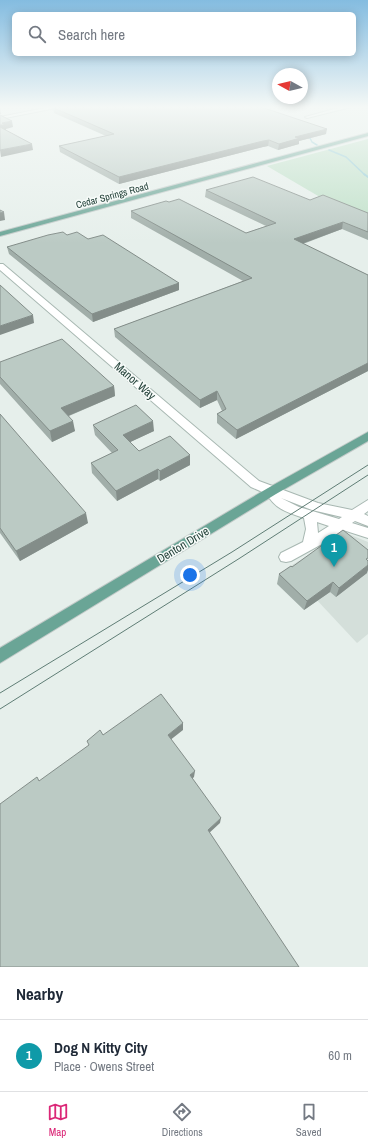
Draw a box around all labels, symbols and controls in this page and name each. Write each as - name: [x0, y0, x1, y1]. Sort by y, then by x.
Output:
- search box: [12, 12, 356, 56]
- icon: search: [26, 23, 48, 45]
- text: Search here: [58, 24, 125, 45]
- north arrow: [272, 68, 308, 104]
- street label: Cedar Springs Road: [74, 180, 150, 211]
- street label: Manor Way: [111, 359, 159, 403]
- street label: Denton Drive: [154, 523, 212, 567]
- pin: 1: [321, 534, 347, 567]
- your location: [180, 565, 200, 585]
- text: Nearby: [16, 982, 63, 1005]
- text: Dog N Kitty City: [54, 1037, 148, 1058]
- text: 1: [26, 1047, 32, 1064]
- text: 60 m: [328, 1047, 352, 1064]
- text: Place · Owens Street: [54, 1058, 154, 1075]
- tab: Map: [47, 1101, 69, 1139]
- tab: Directions: [162, 1101, 203, 1139]
- tab: Saved: [296, 1101, 321, 1139]

